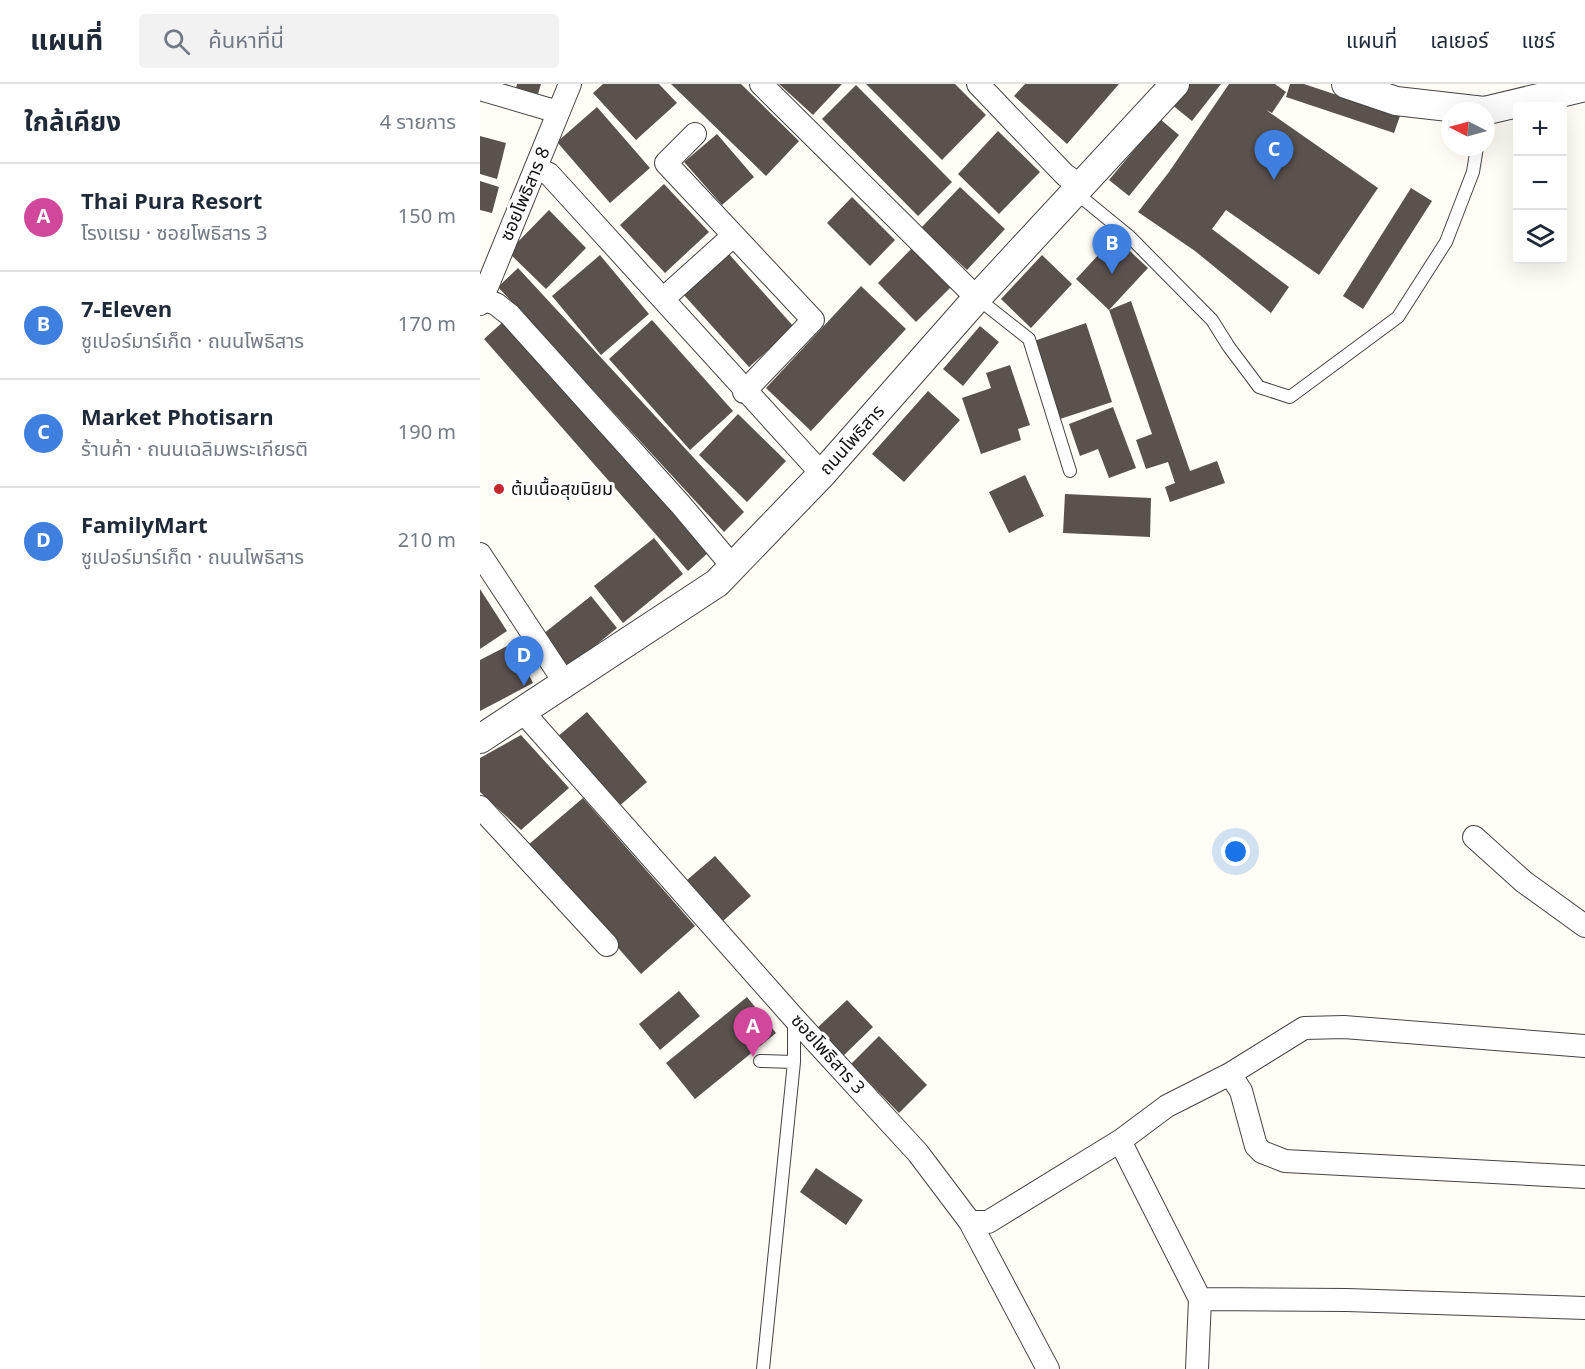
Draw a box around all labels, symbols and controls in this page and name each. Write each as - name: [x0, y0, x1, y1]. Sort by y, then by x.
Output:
- search box: [139, 14, 559, 68]
- text: แผนที่: [30, 20, 103, 63]
- icon: search: [160, 25, 193, 58]
- text: ค้นหาที่นี่: [208, 25, 284, 58]
- text: แผนที่: [1346, 26, 1397, 57]
- text: เลเยอร์: [1430, 26, 1489, 57]
- text: แชร์: [1522, 26, 1555, 57]
- north arrow: [1441, 102, 1495, 156]
- map controls: [1513, 102, 1567, 264]
- button: +: [1513, 102, 1567, 156]
- text: ใกล้เคียง: [24, 103, 121, 143]
- text: 4 รายการ: [380, 108, 456, 138]
- pin: C: [1254, 130, 1294, 180]
- street label: ซอยโพธิสาร 8: [494, 143, 557, 245]
- button: −: [1513, 156, 1567, 210]
- text: Thai Pura Resort: [81, 186, 262, 219]
- text: A: [37, 202, 50, 232]
- text: 150 m: [398, 202, 456, 232]
- button: layers: [1513, 210, 1567, 264]
- text: โรงแรม · ซอยโพธิสาร 3: [81, 219, 267, 249]
- pin: B: [1092, 224, 1132, 274]
- text: 7-Eleven: [81, 294, 172, 327]
- text: B: [37, 310, 50, 340]
- text: 170 m: [398, 310, 456, 340]
- text: ซูเปอร์มาร์เก็ต · ถนนโพธิสาร: [81, 327, 304, 357]
- street label: ถนนโพธิสาร: [813, 399, 892, 482]
- text: Market Photisarn: [81, 402, 274, 435]
- text: C: [37, 418, 50, 448]
- text: 190 m: [398, 418, 456, 448]
- text: ร้านค้า · ถนนเฉลิมพระเกียรติ: [81, 435, 308, 465]
- place label: ต้มเนื้อสุขนิยม: [511, 476, 613, 503]
- marker: ต้มเนื้อสุขนิยม: [492, 482, 506, 496]
- text: FamilyMart: [81, 510, 207, 543]
- text: D: [36, 526, 51, 556]
- text: 210 m: [398, 526, 456, 556]
- text: ซูเปอร์มาร์เก็ต · ถนนโพธิสาร: [81, 543, 304, 573]
- pin: D: [504, 636, 543, 686]
- your location: [1221, 837, 1250, 866]
- pin: A: [734, 1008, 772, 1057]
- street label: ซอยโพธิสาร 3: [784, 1008, 871, 1100]

